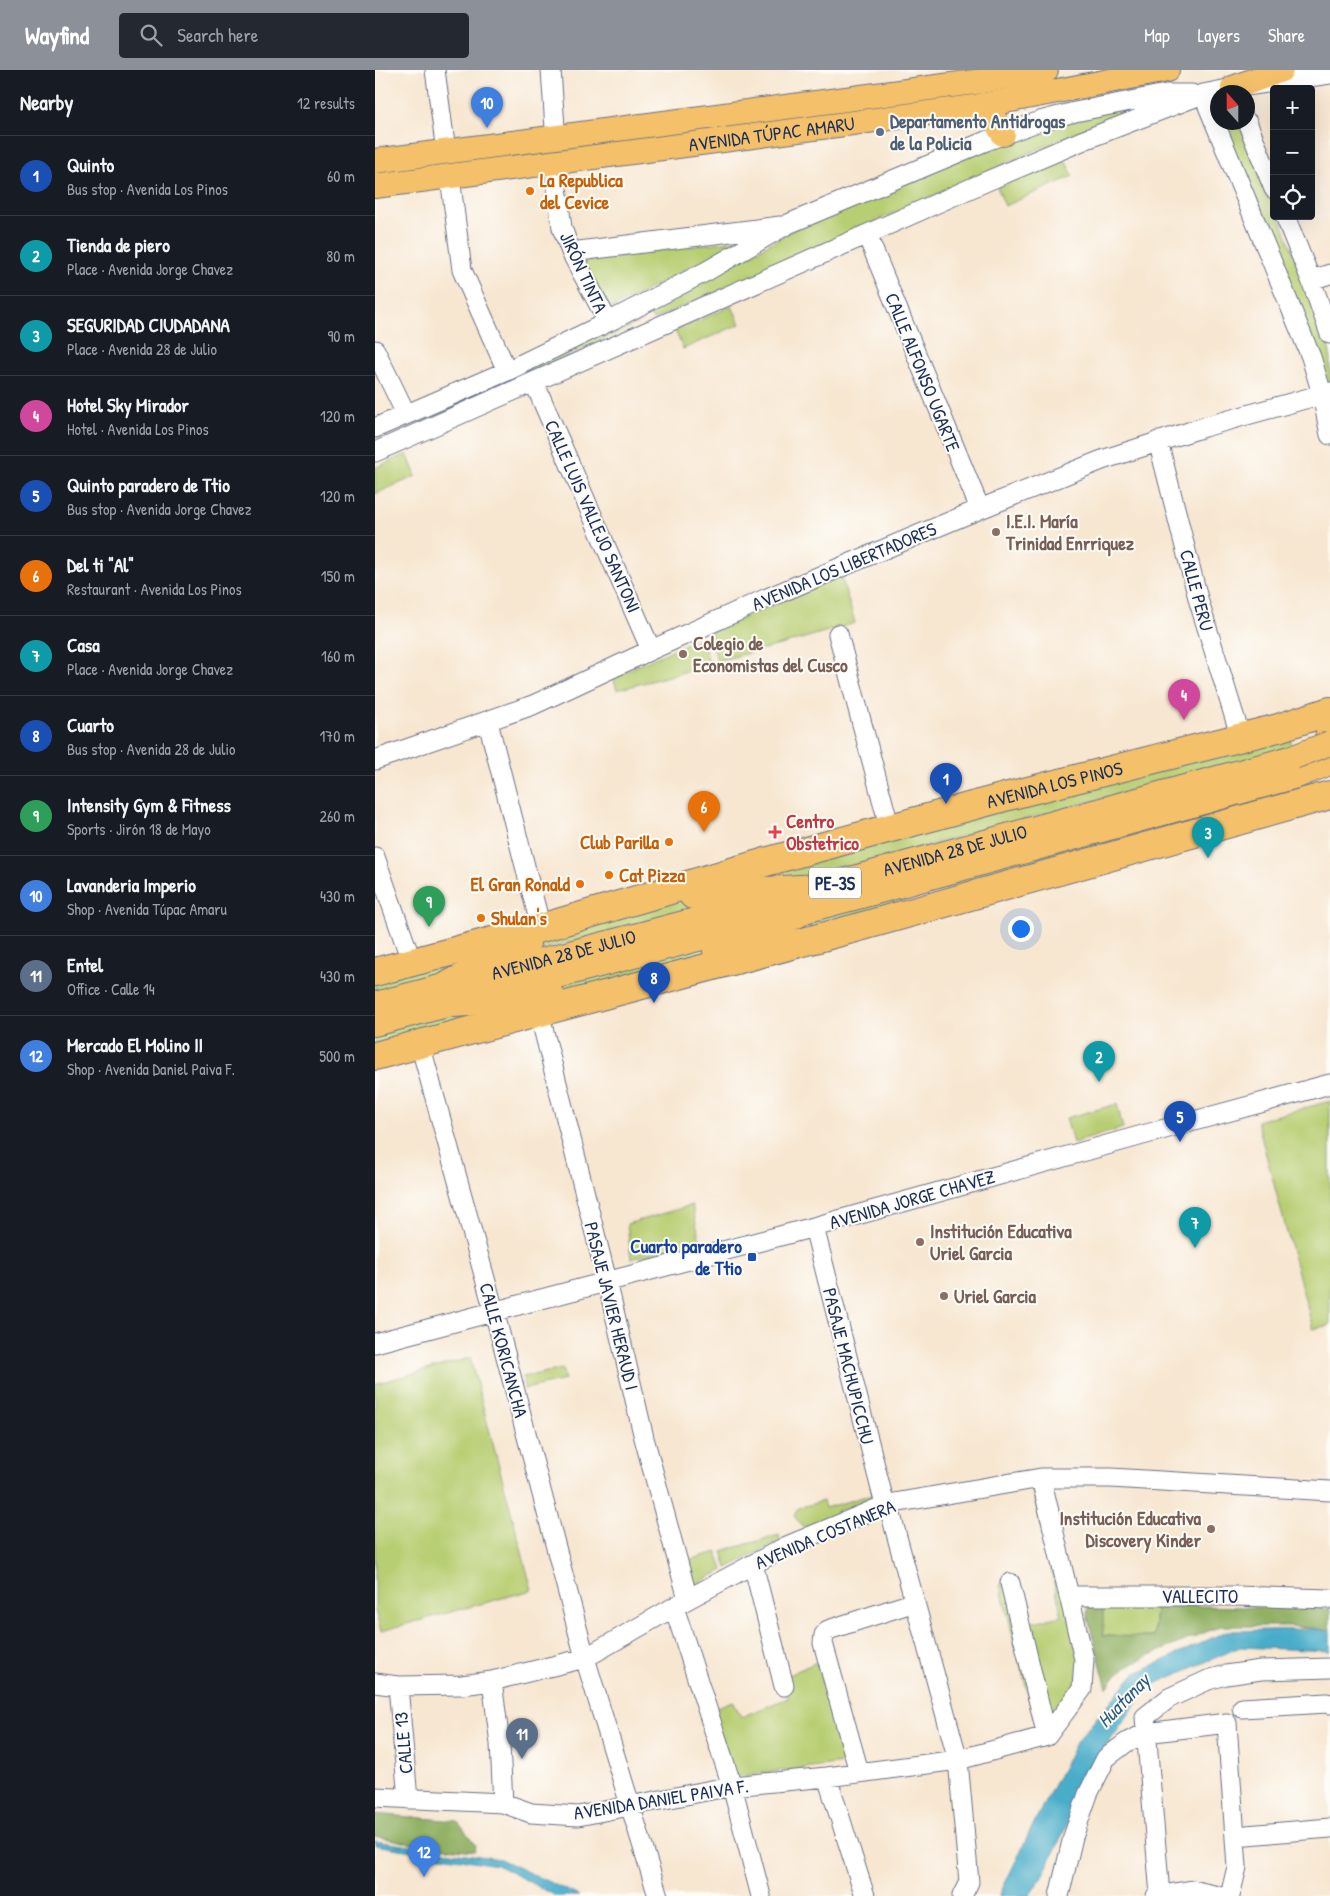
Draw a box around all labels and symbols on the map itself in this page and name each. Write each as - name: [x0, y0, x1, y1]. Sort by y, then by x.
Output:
- north arrow: [1210, 85, 1255, 130]
- pin: 10: [471, 87, 503, 128]
- place label: Departamento Antidrogas de la Policia: [890, 108, 1066, 156]
- street label: AVENIDA TÚPAC AMARU: [687, 110, 856, 158]
- marker: Departamento Antidrogas de la Policia: [874, 126, 886, 138]
- place label: La Republica del Cevice: [540, 167, 623, 215]
- marker: La Republica del Cevice: [524, 185, 536, 197]
- street label: JIRÓN TINTA: [554, 227, 614, 317]
- street label: CALLE ALFONSO UGARTE: [879, 289, 967, 456]
- street label: CALLE LUIS VALLEJO SANTONI: [539, 416, 647, 616]
- place label: I.E.I. María Trinidad Enrriquez: [1005, 508, 1135, 557]
- street label: AVENIDA LOS LIBERTADORES: [748, 515, 940, 617]
- marker: I.E.I. María Trinidad Enrriquez: [990, 526, 1002, 538]
- street label: CALLE PERU: [1174, 546, 1220, 634]
- place label: Colegio de Economistas del Cusco: [693, 630, 848, 678]
- marker: Colegio de Economistas del Cusco: [677, 648, 689, 660]
- pin: 4: [1168, 679, 1200, 720]
- street label: AVENIDA LOS PINOS: [984, 755, 1126, 814]
- pin: 1: [930, 763, 962, 804]
- pin: 6: [688, 791, 720, 832]
- place label: Centro Obstetrico: [786, 808, 859, 856]
- pin: 3: [1192, 817, 1224, 858]
- street label: AVENIDA 28 DE JULIO: [880, 818, 1030, 882]
- marker: Centro Obstetrico: [768, 825, 782, 839]
- place label: Club Parilla: [580, 829, 660, 855]
- marker: Club Parilla: [663, 836, 675, 848]
- place label: Cat Pizza: [619, 862, 685, 888]
- road number: PE-3S: [809, 868, 861, 898]
- marker: Cat Pizza: [603, 869, 615, 881]
- place label: El Gran Ronald: [471, 871, 571, 897]
- marker: El Gran Ronald: [574, 878, 586, 890]
- pin: 9: [413, 886, 445, 927]
- place label: Shulan's: [491, 905, 548, 931]
- marker: Shulan's: [475, 912, 487, 924]
- your location: [1008, 916, 1034, 942]
- street label: AVENIDA 28 DE JULIO: [488, 923, 639, 986]
- pin: 8: [638, 962, 670, 1003]
- pin: 2: [1083, 1041, 1115, 1082]
- pin: 5: [1164, 1101, 1196, 1142]
- street label: AVENIDA JORGE CHAVEZ: [826, 1163, 998, 1235]
- pin: 7: [1179, 1207, 1211, 1248]
- place label: Institución Educativa Uriel Garcia: [930, 1218, 1072, 1266]
- street label: PASAJE JAVIER HERAUD I: [579, 1219, 645, 1393]
- place label: Cuarto paradero de Ttio: [630, 1233, 742, 1281]
- marker: Institución Educativa Uriel Garcia: [914, 1236, 926, 1248]
- marker: Cuarto paradero de Ttio: [746, 1251, 758, 1263]
- street label: CALLE KORICANCHA: [474, 1280, 534, 1420]
- place label: Uriel Garcia: [954, 1283, 1037, 1309]
- street label: PASAJE MACHUPICCHU: [817, 1285, 881, 1447]
- marker: Uriel Garcia: [938, 1290, 950, 1302]
- street label: AVENIDA COSTANERA: [751, 1493, 899, 1575]
- place label: Institución Educativa Discovery Kinder: [1059, 1505, 1202, 1554]
- marker: Institución Educativa Discovery Kinder: [1205, 1523, 1217, 1535]
- street label: VALLECITO: [1162, 1583, 1238, 1609]
- water label: Huatanay: [1091, 1665, 1158, 1734]
- street label: CALLE 13: [387, 1711, 419, 1775]
- pin: 11: [506, 1718, 538, 1759]
- street label: AVENIDA DANIEL PAIVA F.: [572, 1772, 750, 1826]
- pin: 12: [408, 1836, 440, 1877]

